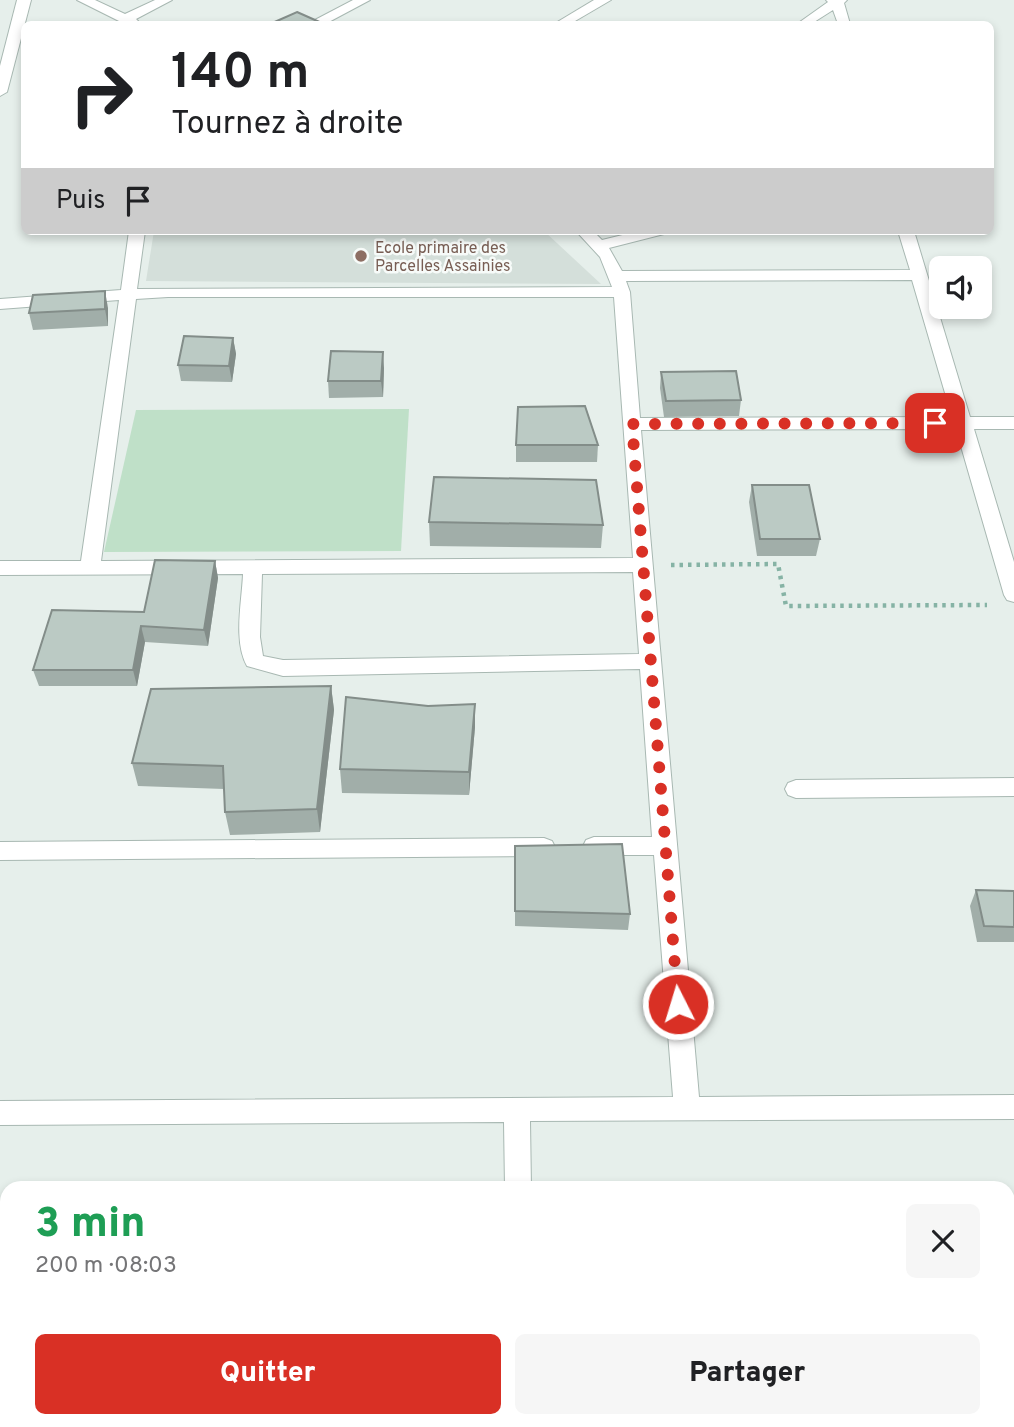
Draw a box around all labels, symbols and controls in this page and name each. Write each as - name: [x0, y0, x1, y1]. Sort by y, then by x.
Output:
- text: 140 m: [171, 44, 310, 106]
- icon: right: [56, 49, 147, 140]
- text: Tournez à droite: [171, 105, 403, 145]
- icon: arrive: [119, 182, 157, 220]
- text: Puis: [56, 185, 105, 218]
- place label: Ecole primaire des Parcelles Assainies: [375, 239, 511, 277]
- marker: Ecole primaire des Parcelles Assainies: [353, 248, 369, 264]
- map controls: [929, 256, 992, 319]
- button: sound: [929, 256, 992, 319]
- pin: [905, 393, 965, 453]
- icon: arrive: [916, 404, 954, 442]
- position arrow: [641, 967, 715, 1041]
- text: 3 min: [35, 1199, 146, 1252]
- button: close: [906, 1204, 980, 1278]
- text: 200 m · 08:03: [35, 1252, 177, 1281]
- button: Quitter: [35, 1334, 501, 1414]
- button: Partager: [515, 1334, 980, 1414]

